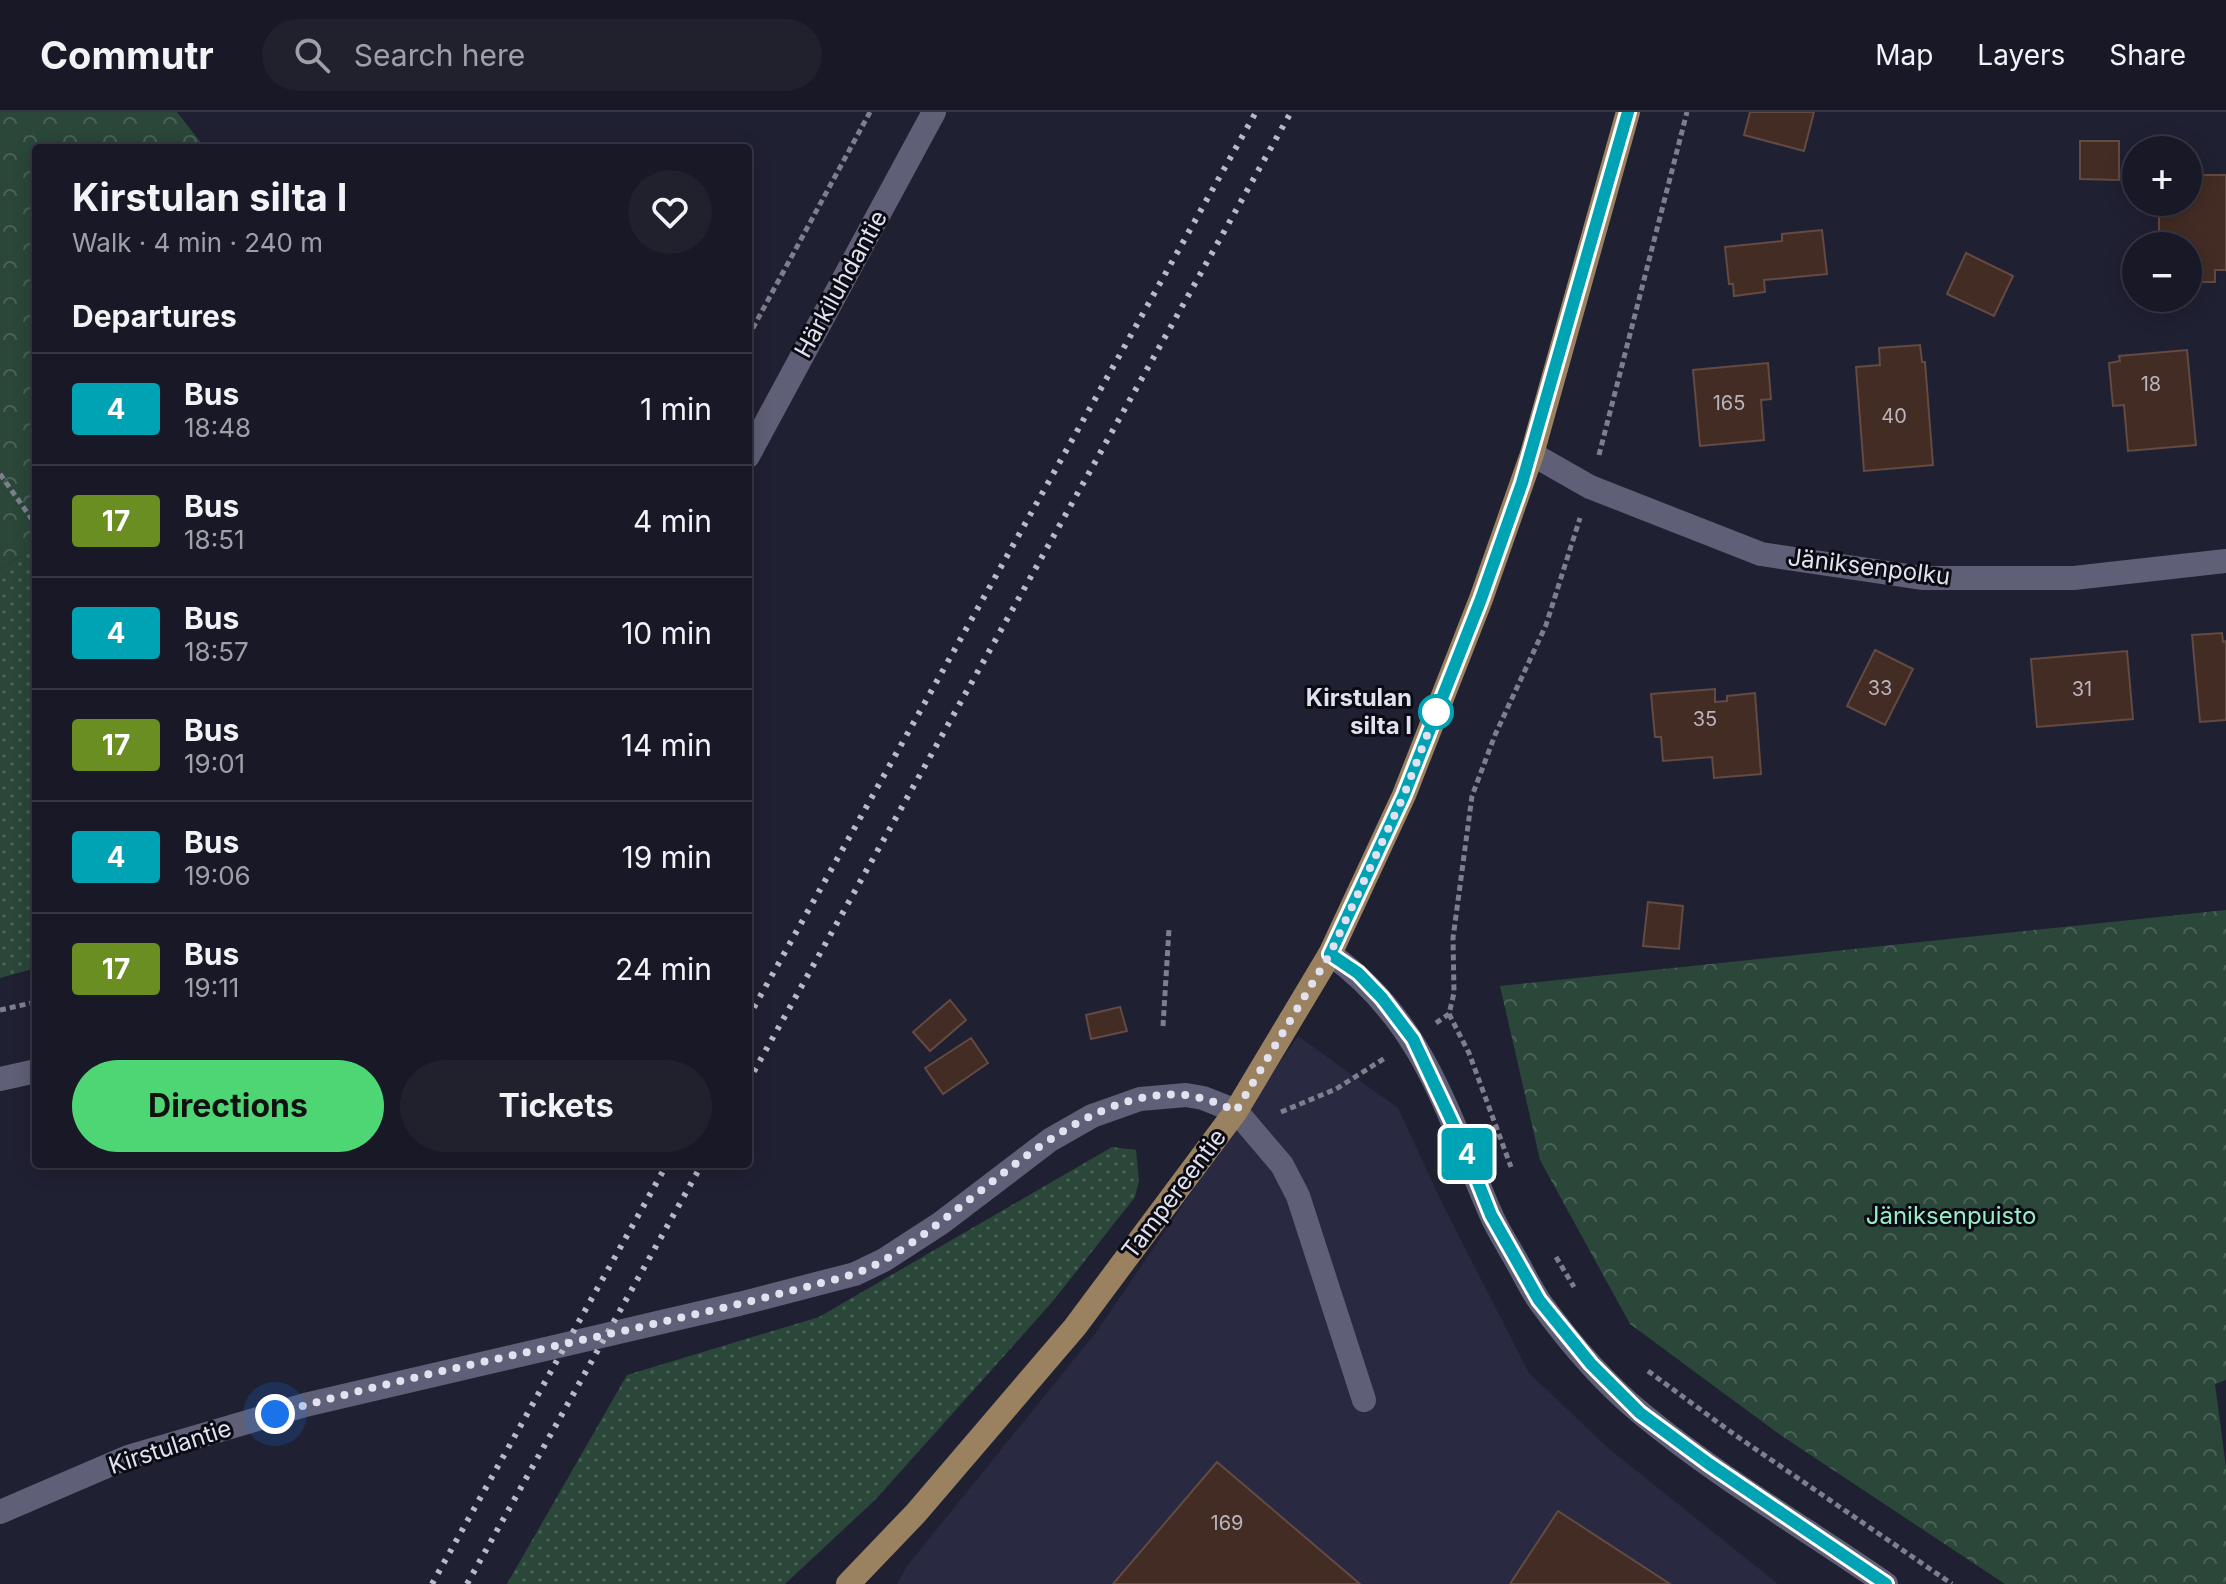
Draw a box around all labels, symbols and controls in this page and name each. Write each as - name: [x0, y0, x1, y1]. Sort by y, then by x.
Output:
- search box: [262, 19, 822, 91]
- text: Commutr: [40, 32, 214, 78]
- icon: search: [290, 33, 334, 77]
- text: Search here: [354, 37, 525, 73]
- text: Map: [1875, 38, 1933, 72]
- text: Layers: [1977, 38, 2065, 72]
- text: Share: [2109, 38, 2186, 72]
- map controls: [2122, 136, 2202, 312]
- button: +: [2122, 136, 2202, 216]
- button: heart: [628, 170, 712, 254]
- text: Kirstulan silta I: [72, 174, 348, 220]
- street label: Härkiluhdantie: [788, 205, 893, 362]
- text: Walk · 4 min · 240 m: [72, 227, 323, 258]
- button: −: [2122, 232, 2202, 312]
- text: Departures: [72, 298, 237, 334]
- house number: 18: [2141, 372, 2161, 396]
- text: Bus: [184, 376, 239, 412]
- text: 1 min: [640, 391, 712, 427]
- house number: 165: [1713, 391, 1745, 415]
- text: 4: [107, 392, 125, 426]
- house number: 40: [1881, 404, 1907, 428]
- text: 18:48: [184, 412, 251, 443]
- text: Bus: [184, 488, 239, 524]
- text: 4 min: [633, 503, 712, 539]
- text: 17: [102, 504, 130, 538]
- text: 18:51: [184, 524, 245, 555]
- street label: Jäniksenpolku: [1786, 542, 1952, 591]
- text: Bus: [184, 600, 239, 636]
- text: 10 min: [621, 615, 712, 651]
- text: 4: [107, 616, 125, 650]
- text: 18:57: [184, 636, 249, 667]
- house number: 33: [1868, 676, 1892, 700]
- house number: 31: [2072, 677, 2092, 701]
- place label: Kirstulan silta I: [1306, 683, 1412, 740]
- marker: Kirstulan silta I: [1419, 695, 1453, 729]
- house number: 35: [1693, 707, 1717, 731]
- text: Bus: [184, 712, 239, 748]
- text: 14 min: [621, 727, 712, 763]
- text: 17: [102, 728, 130, 762]
- text: 19:01: [184, 748, 245, 779]
- text: Bus: [184, 824, 239, 860]
- text: 19 min: [621, 839, 712, 875]
- text: 4: [107, 840, 125, 874]
- text: 19:06: [184, 860, 251, 891]
- text: Bus: [184, 936, 239, 972]
- text: 24 min: [615, 951, 712, 987]
- text: 17: [102, 952, 130, 986]
- text: 19:11: [184, 972, 239, 1003]
- button: Directions: [72, 1060, 384, 1152]
- button: Tickets: [400, 1060, 712, 1152]
- street label: Tampereentie: [1115, 1123, 1232, 1264]
- line badge: 4: [1441, 1128, 1493, 1180]
- text: 4: [1458, 1137, 1476, 1171]
- park label: Jäniksenpuisto: [1866, 1201, 2036, 1230]
- your location: [255, 1394, 295, 1434]
- street label: Kirstulantie: [105, 1413, 235, 1480]
- house number: 169: [1211, 1511, 1243, 1535]

